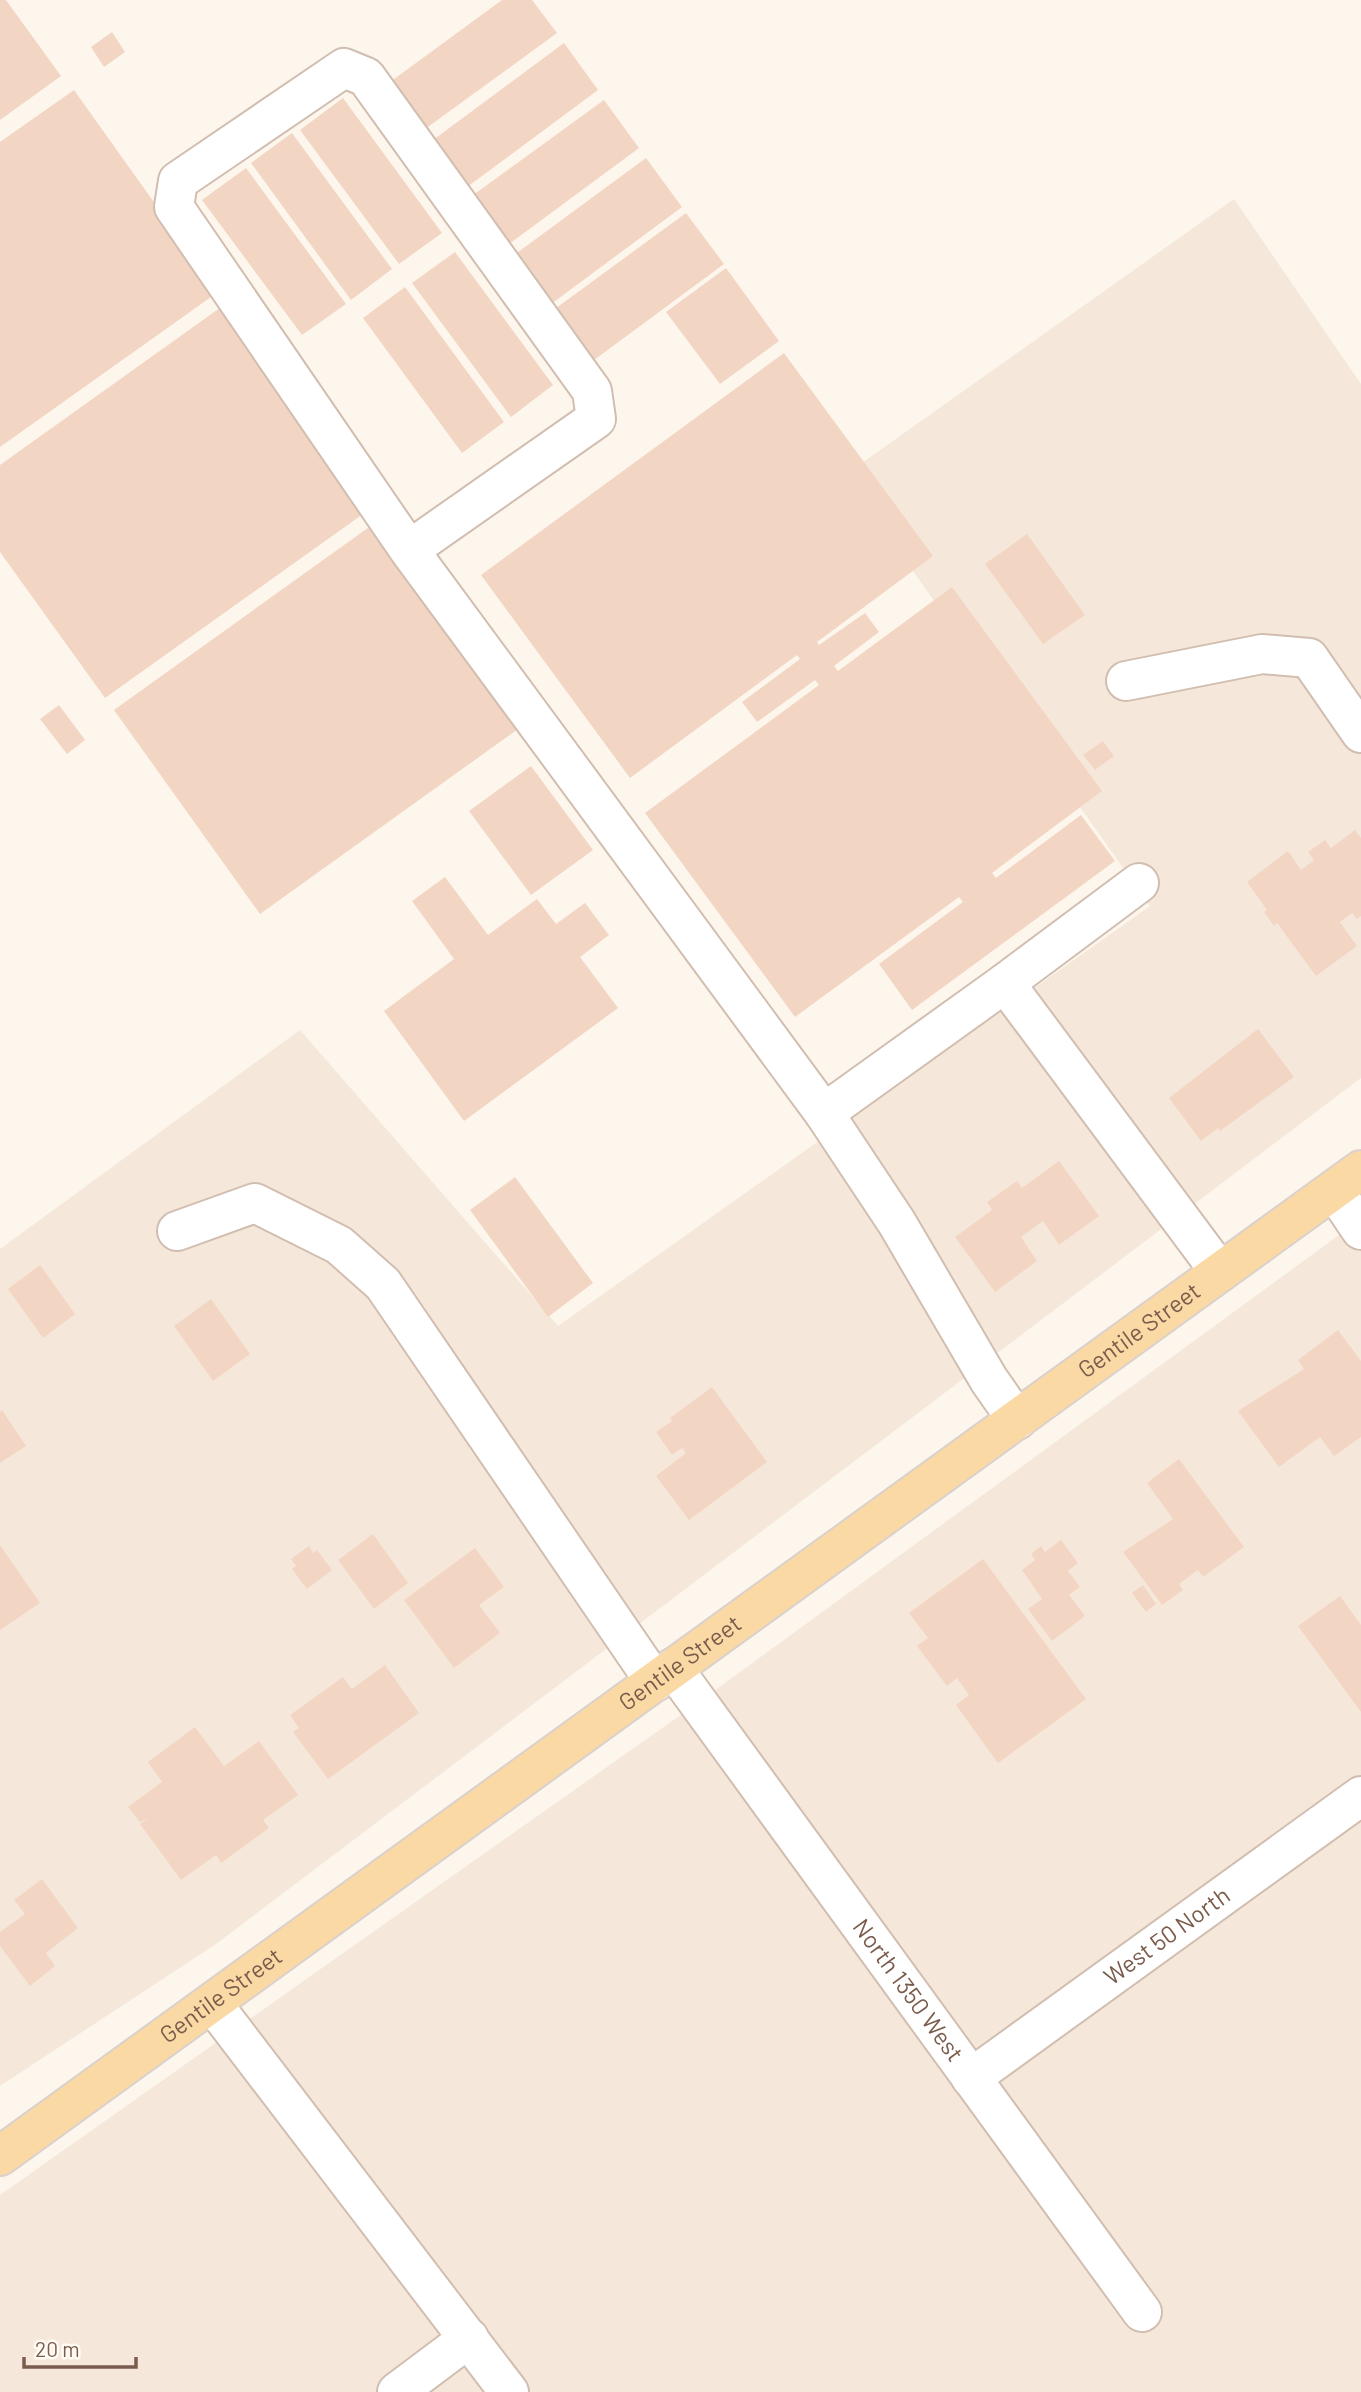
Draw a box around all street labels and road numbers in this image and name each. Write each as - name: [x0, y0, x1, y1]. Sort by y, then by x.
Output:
- street label: Gentile Street: [1072, 1275, 1205, 1383]
- street label: Gentile Street: [613, 1608, 746, 1716]
- street label: West 50 North: [1098, 1880, 1235, 1990]
- street label: North 1350 West: [848, 1913, 971, 2067]
- street label: Gentile Street: [153, 1941, 287, 2049]

